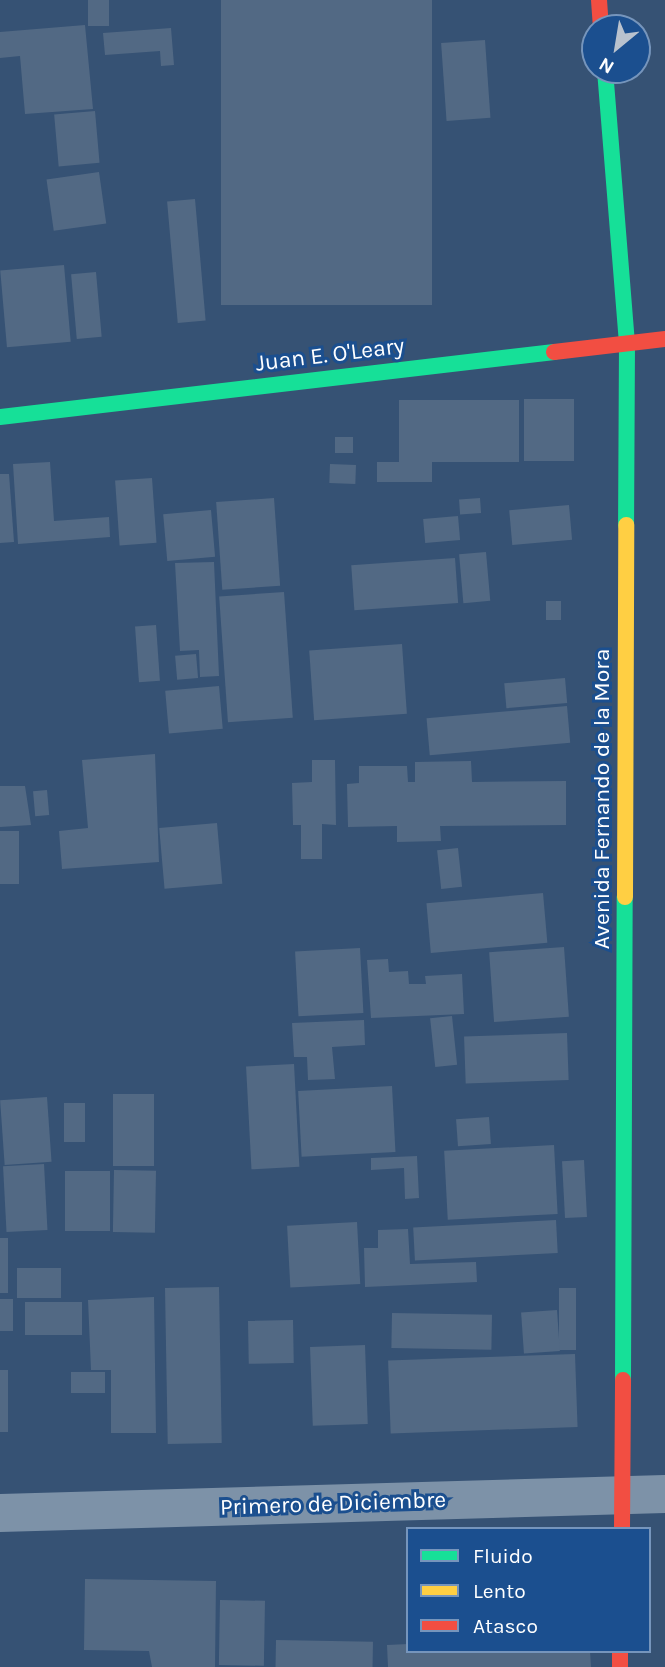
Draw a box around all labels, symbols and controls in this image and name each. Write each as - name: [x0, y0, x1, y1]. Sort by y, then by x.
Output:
- north arrow: [581, 14, 651, 84]
- text: N: [595, 53, 618, 78]
- street label: Juan E. O'Leary: [254, 332, 406, 378]
- street label: Avenida Fernando de la Mora: [588, 649, 616, 949]
- street label: Primero de Diciembre: [219, 1486, 447, 1522]
- legend: [406, 1527, 651, 1653]
- text: Fluido: [473, 1544, 533, 1568]
- text: Lento: [473, 1579, 526, 1603]
- text: Atasco: [473, 1614, 538, 1638]

